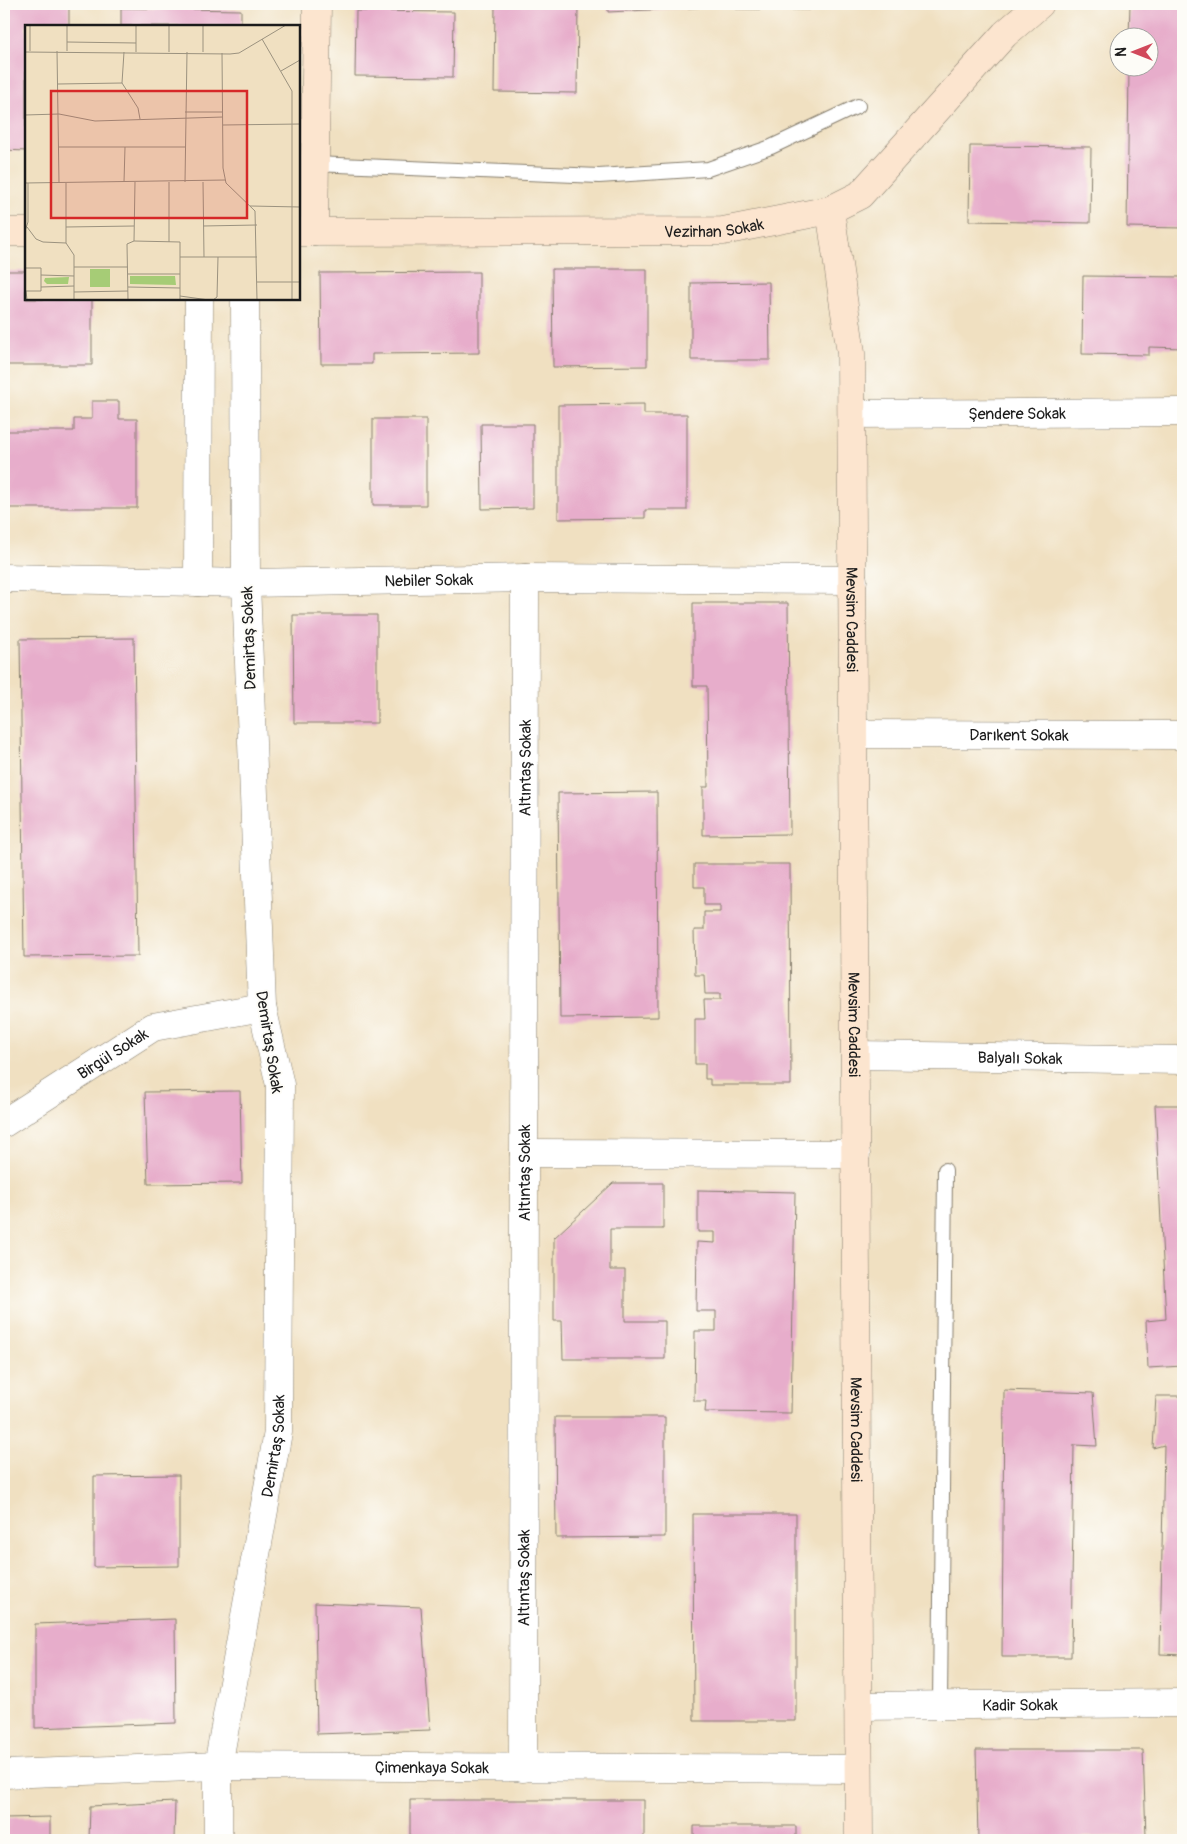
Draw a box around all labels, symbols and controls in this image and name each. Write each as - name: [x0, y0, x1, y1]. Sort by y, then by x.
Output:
- inset map: [25, 25, 300, 300]
- north arrow: [1110, 28, 1160, 78]
- text: N: [1113, 47, 1130, 57]
- street label: Vezirhan Sokak: [664, 214, 766, 242]
- street label: Şendere Sokak: [968, 404, 1066, 424]
- street label: Mevsim Caddesi: [841, 567, 862, 672]
- street label: Nebiler Sokak: [384, 570, 474, 592]
- street label: Demirtaş Sokak: [237, 585, 261, 690]
- street label: Altıntaş Sokak: [516, 719, 536, 817]
- street label: Darıkent Sokak: [969, 725, 1069, 746]
- street label: Mevsim Caddesi: [843, 972, 864, 1077]
- street label: Demirtaş Sokak: [251, 989, 287, 1095]
- street label: Birgül Sokak: [74, 1024, 152, 1084]
- street label: Balyalı Sokak: [977, 1048, 1063, 1069]
- street label: Altıntaş Sokak: [515, 1124, 535, 1222]
- street label: Mevsim Caddesi: [846, 1377, 866, 1482]
- street label: Demirtaş Sokak: [257, 1394, 289, 1499]
- street label: Altıntaş Sokak: [514, 1529, 534, 1627]
- street label: Kadir Sokak: [982, 1695, 1058, 1716]
- street label: Çimenkaya Sokak: [375, 1758, 489, 1778]

